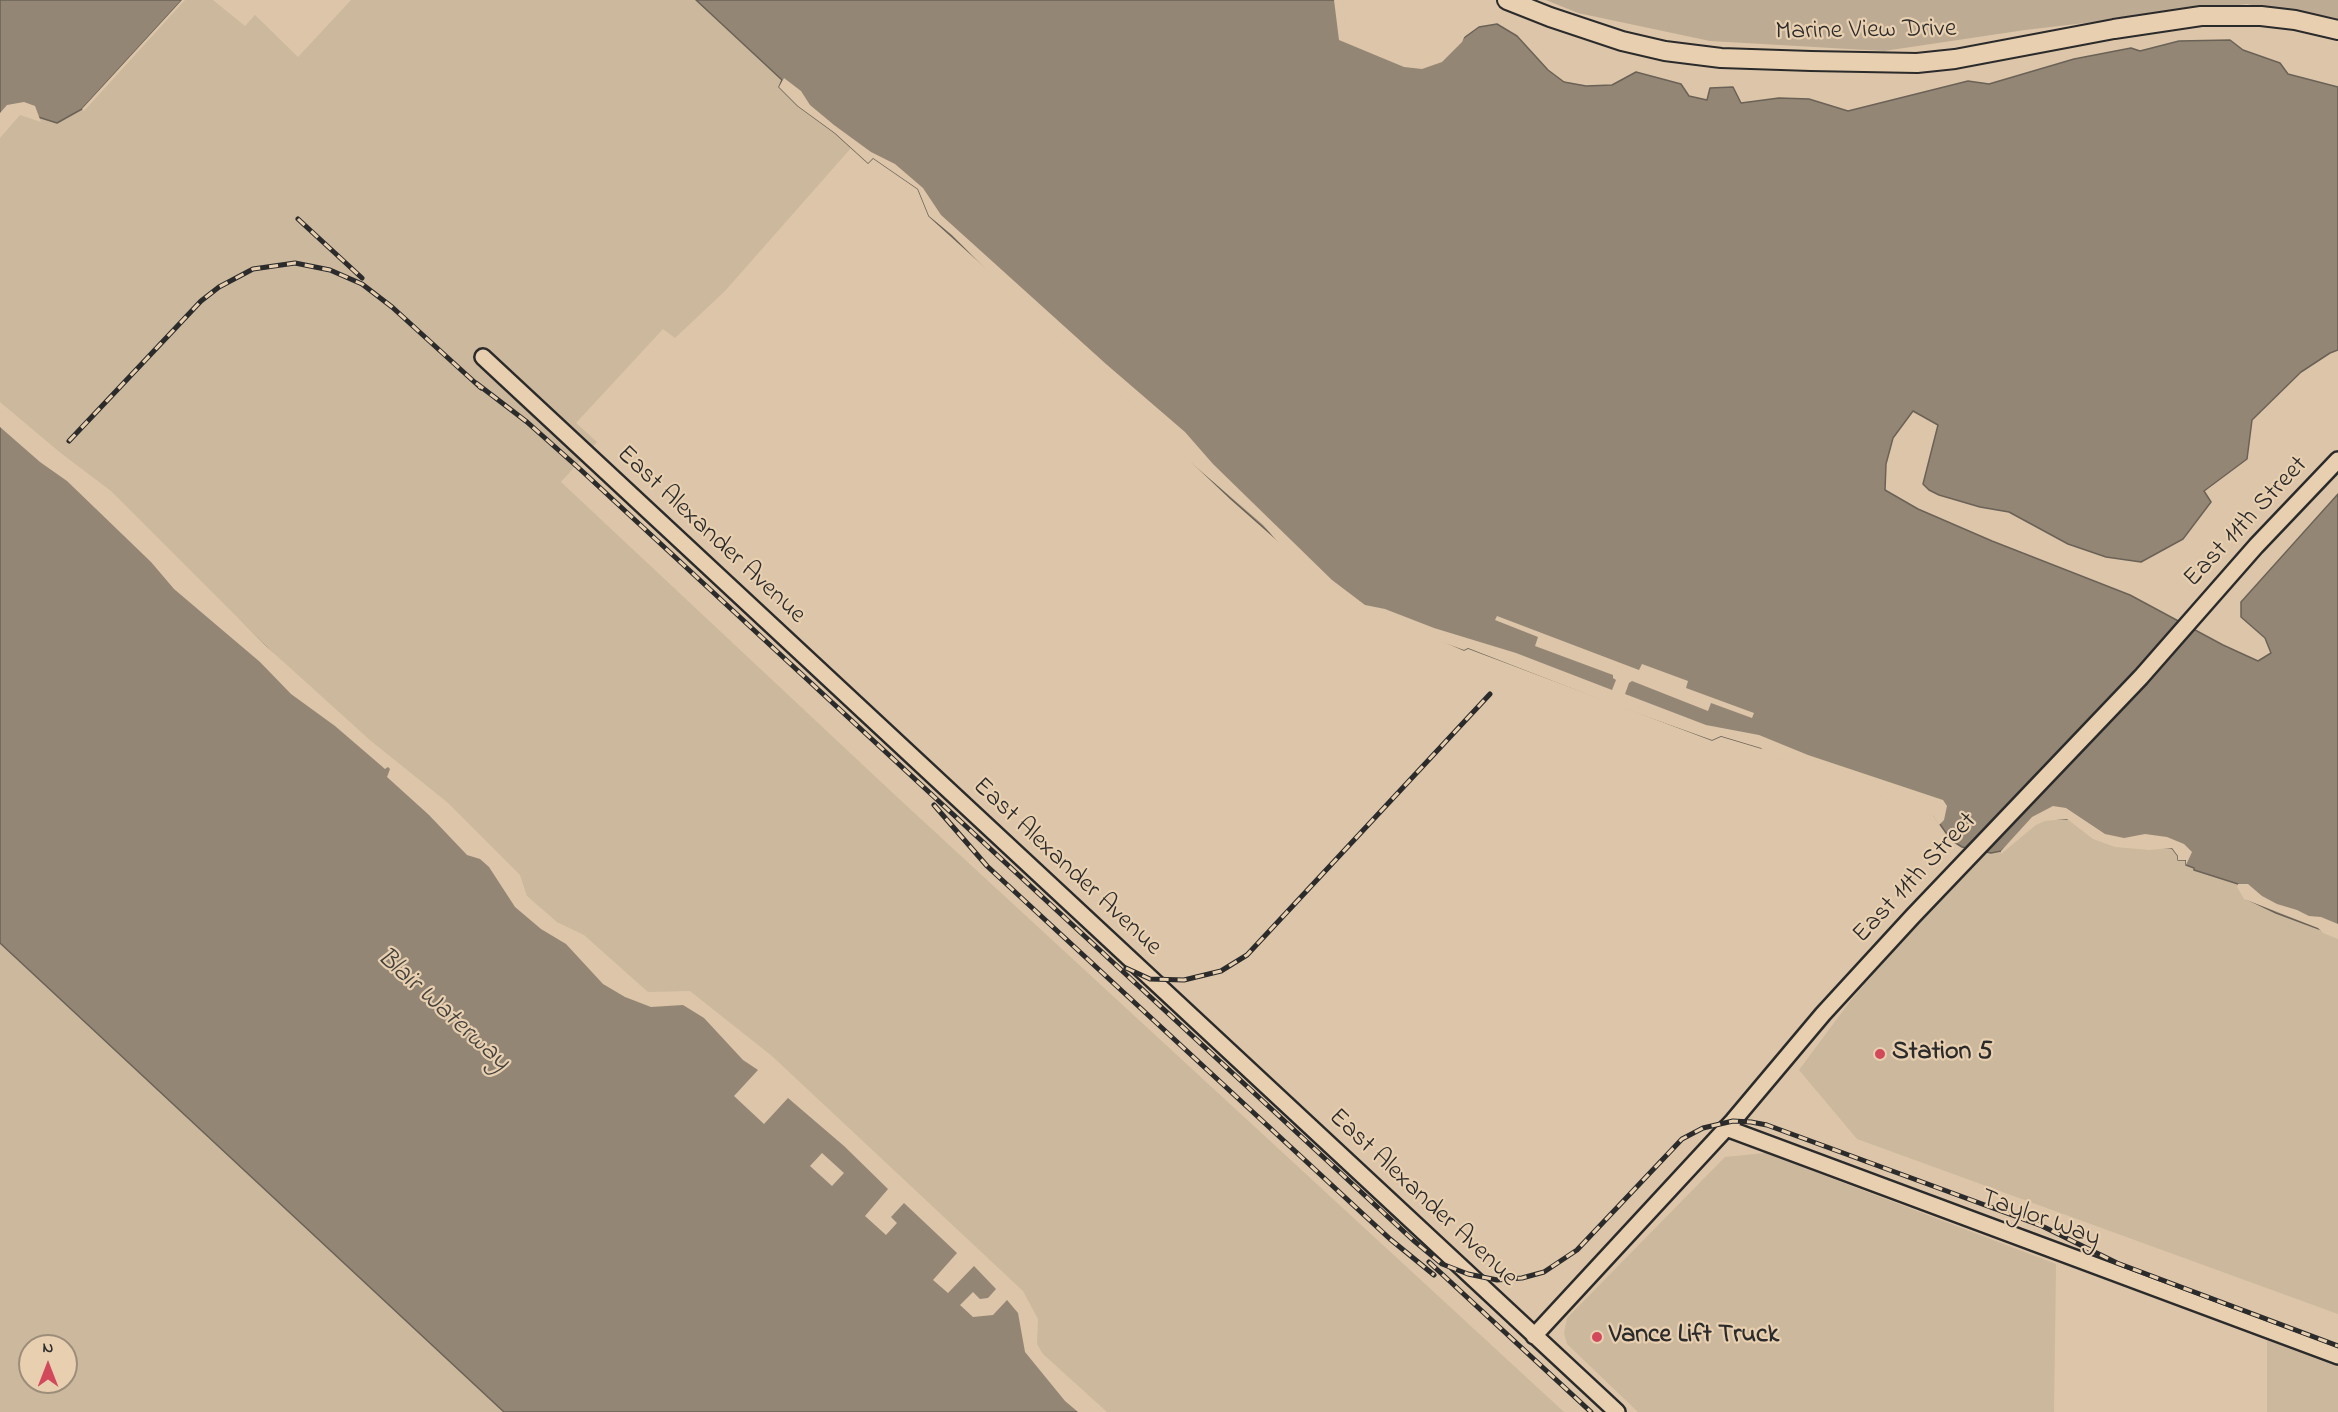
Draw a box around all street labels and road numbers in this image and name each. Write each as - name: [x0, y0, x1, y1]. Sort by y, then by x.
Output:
- street label: Marine View Drive: [1775, 15, 1957, 49]
- street label: East Alexander Avenue: [609, 440, 811, 632]
- street label: East 11th Street: [2178, 451, 2316, 595]
- street label: East Alexander Avenue: [965, 772, 1167, 964]
- street label: East 11th Street: [1847, 807, 1985, 951]
- street label: East Alexander Avenue: [1321, 1103, 1523, 1295]
- street label: Taylor Way: [1976, 1184, 2104, 1256]

